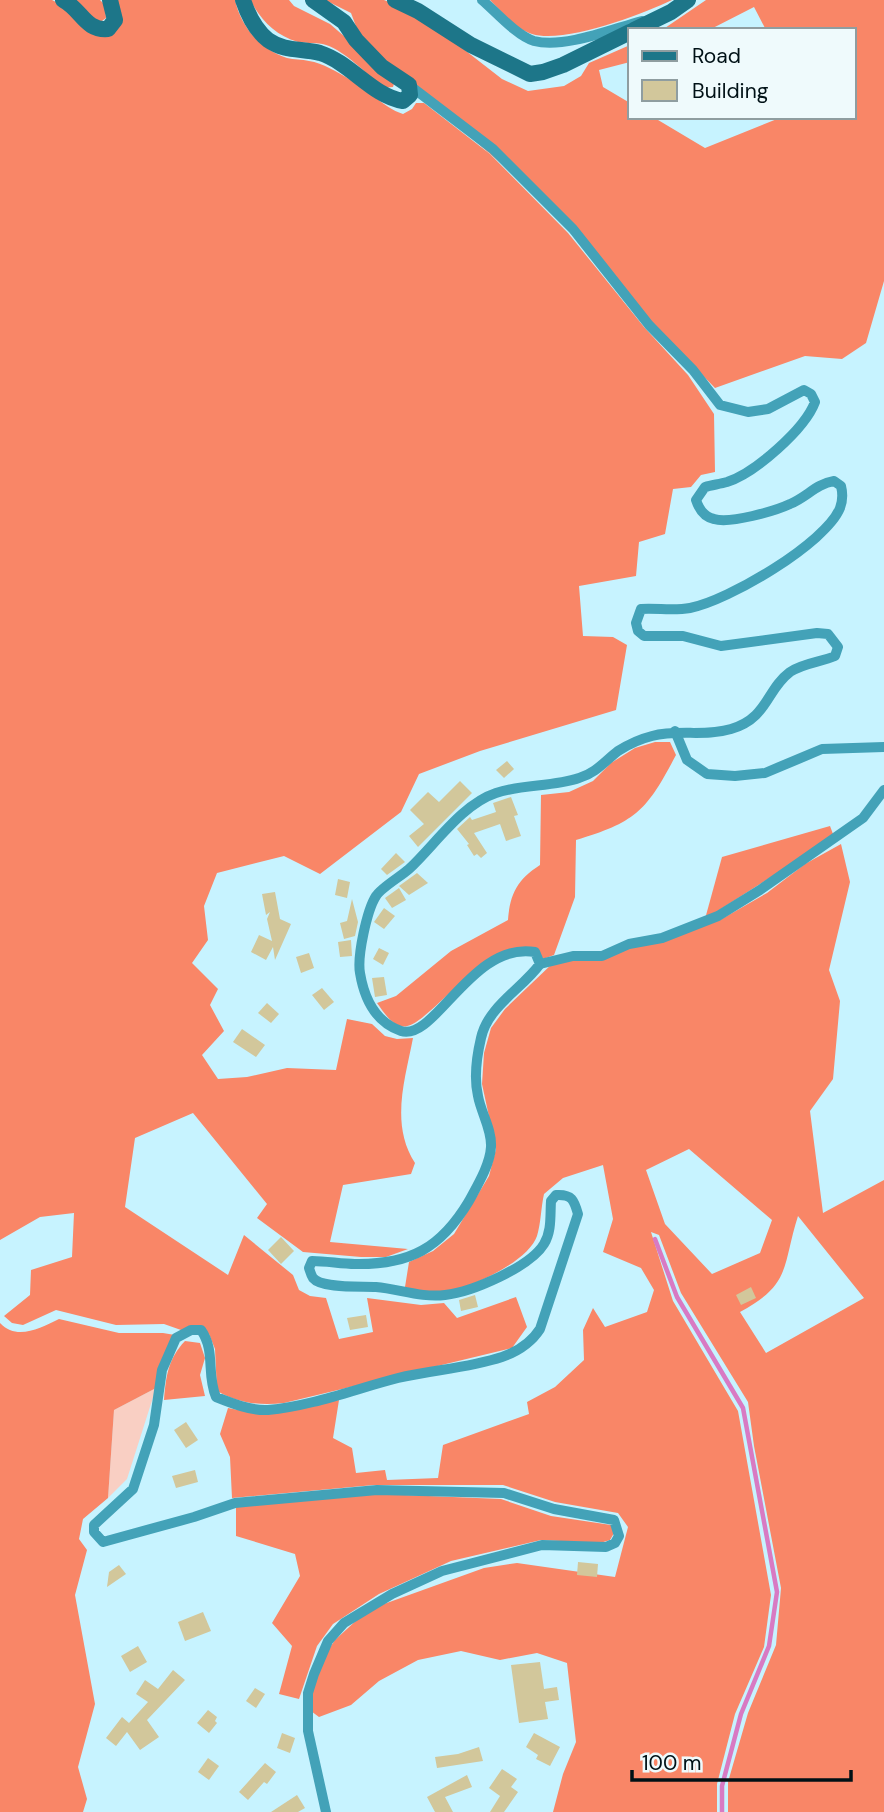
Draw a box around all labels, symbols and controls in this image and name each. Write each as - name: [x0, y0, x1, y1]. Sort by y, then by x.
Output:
- legend: [628, 28, 856, 119]
- text: Road: [692, 42, 741, 70]
- text: Building: [692, 77, 769, 105]
- scale bar: [632, 1738, 851, 1782]
- text: 100 m: [642, 1749, 702, 1777]

